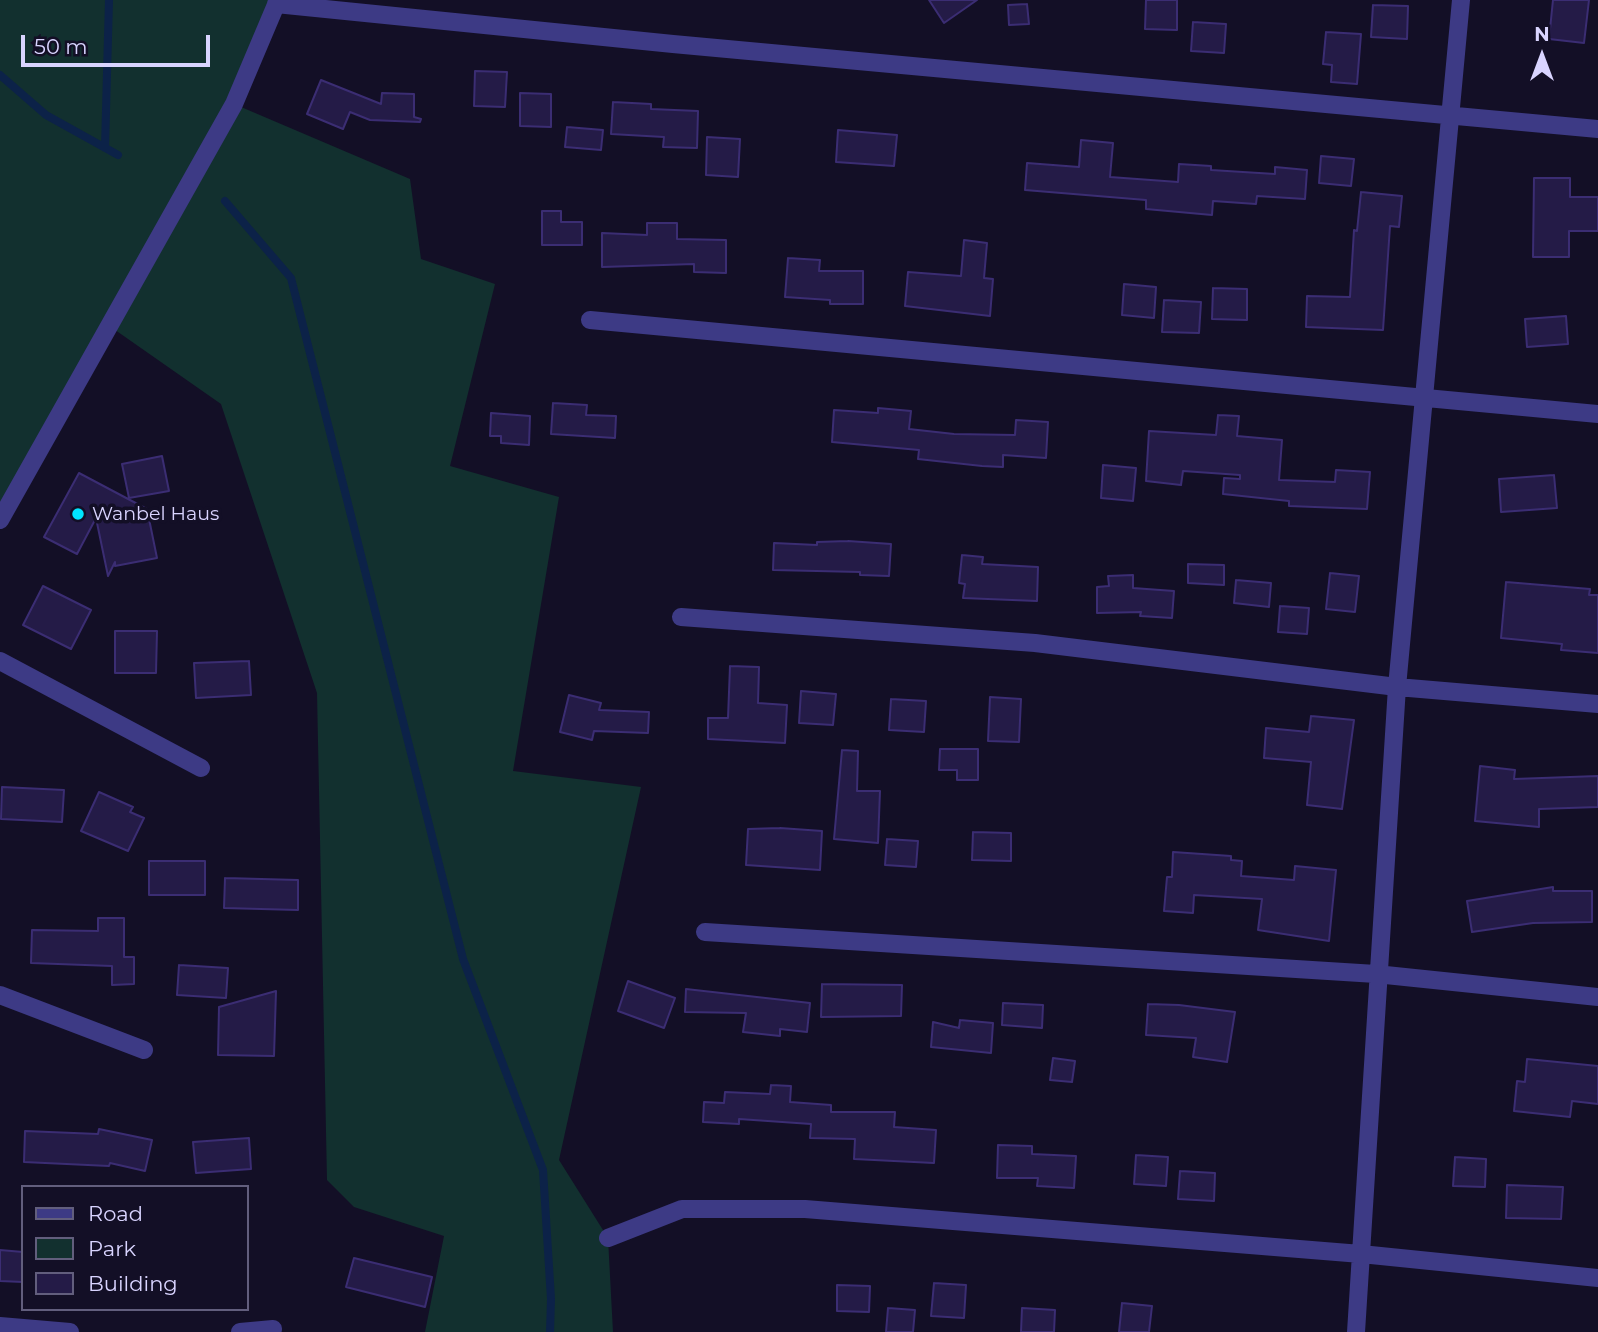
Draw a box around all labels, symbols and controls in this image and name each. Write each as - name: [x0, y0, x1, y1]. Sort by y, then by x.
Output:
- scale bar: [24, 21, 214, 65]
- north arrow: [1507, 21, 1577, 91]
- text: N: [1534, 23, 1550, 46]
- text: 50 m: [34, 34, 88, 59]
- place label: Wanbel Haus: [92, 503, 219, 525]
- marker: Wanbel Haus: [70, 506, 86, 522]
- legend: [21, 1185, 248, 1311]
- text: Road: [88, 1201, 143, 1226]
- text: Park: [88, 1236, 136, 1261]
- text: Building: [88, 1271, 178, 1296]

